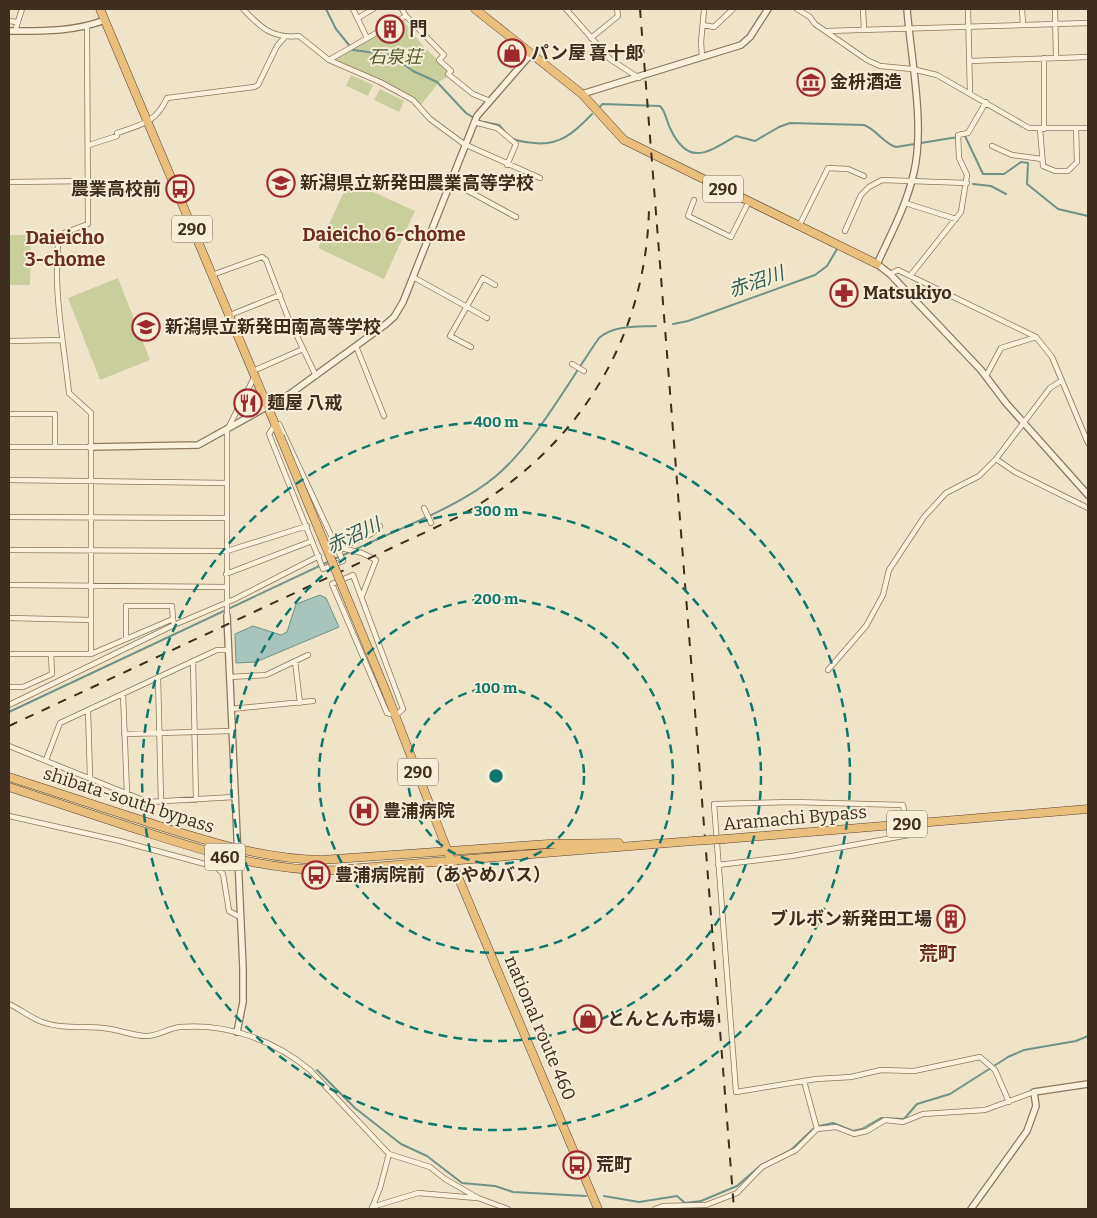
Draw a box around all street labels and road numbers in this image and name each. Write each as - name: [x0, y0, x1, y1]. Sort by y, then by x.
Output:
- road number: 290: [703, 175, 743, 202]
- road number: 290: [172, 215, 212, 242]
- road number: 290: [398, 759, 438, 786]
- street label: shibata-south bypass: [41, 762, 217, 838]
- street label: Aramachi Bypass: [722, 801, 868, 835]
- road number: 290: [887, 811, 927, 838]
- road number: 460: [205, 844, 245, 870]
- street label: national route 460: [500, 952, 580, 1104]

